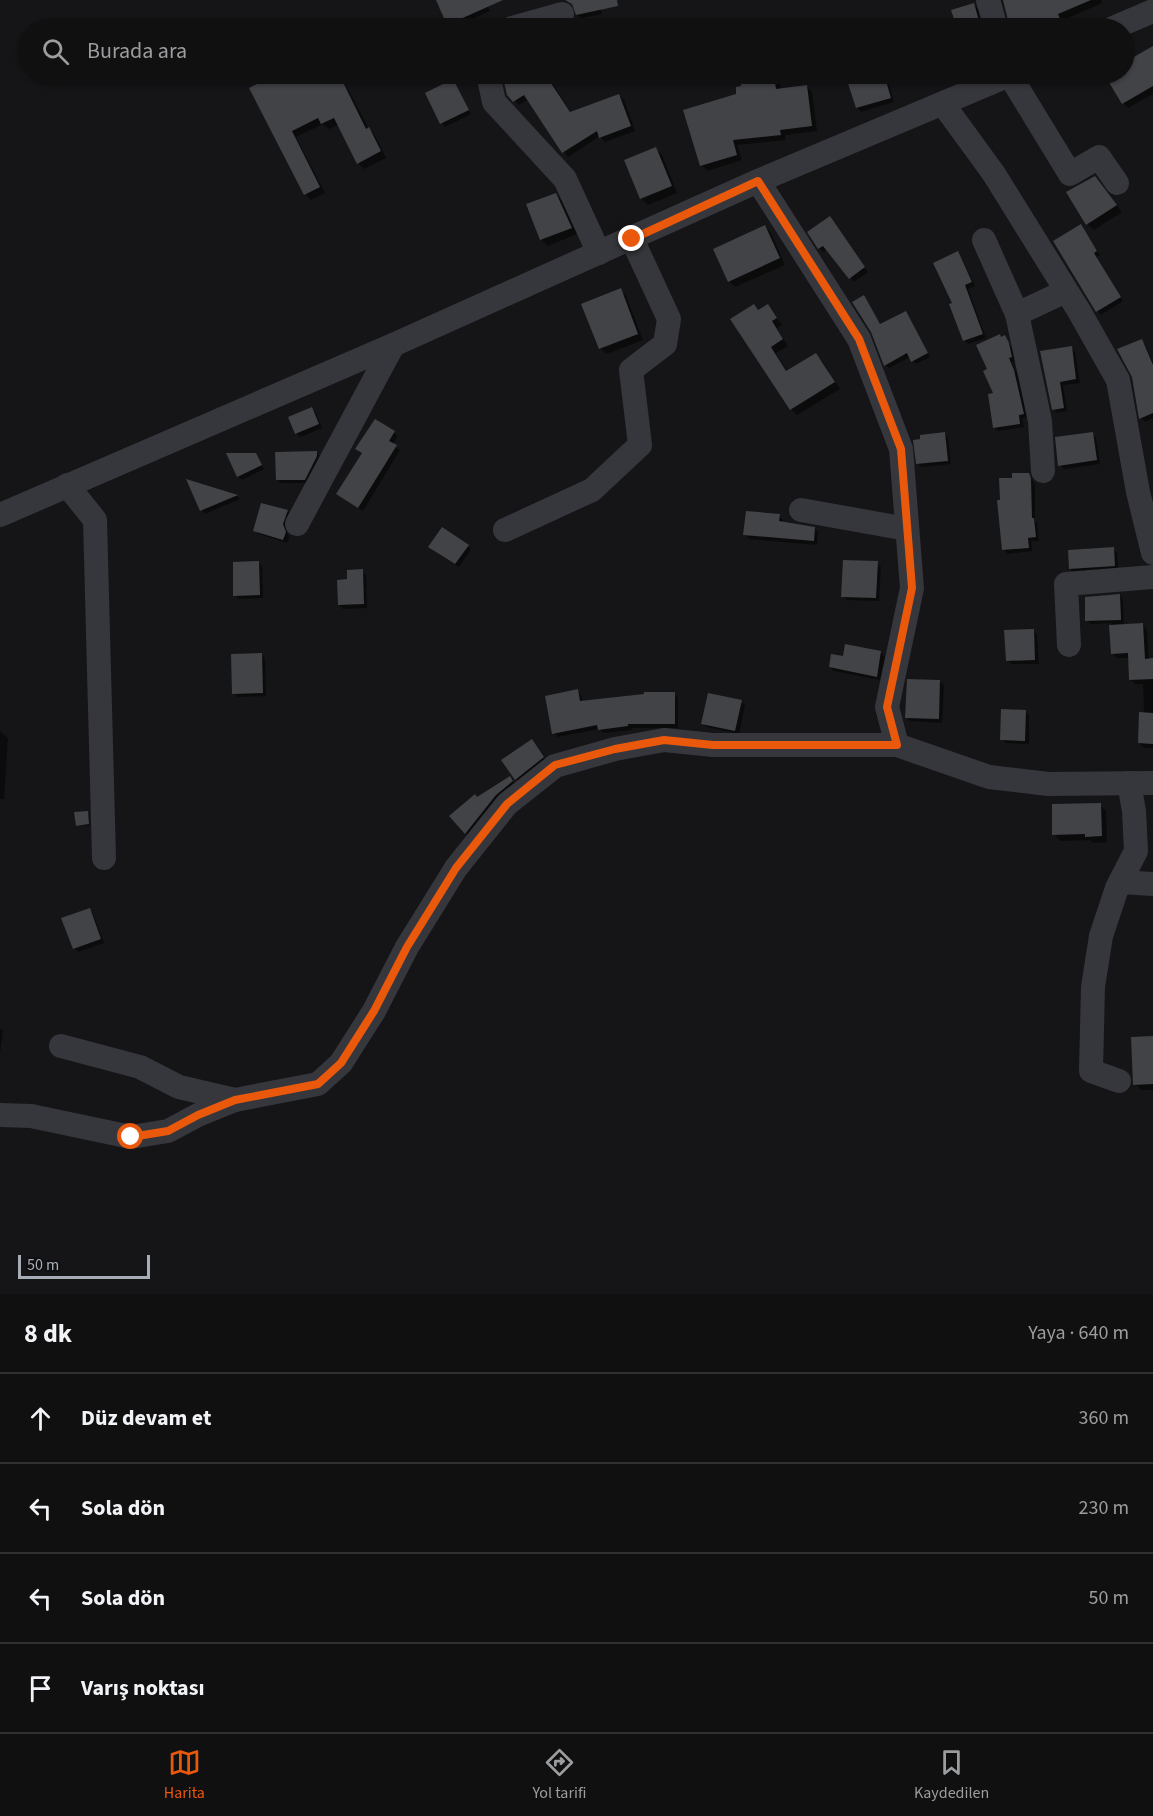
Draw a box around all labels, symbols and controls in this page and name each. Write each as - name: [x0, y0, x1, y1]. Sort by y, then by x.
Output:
- search box: [18, 18, 1135, 84]
- icon: search: [39, 35, 72, 68]
- text: Burada ara: [87, 35, 187, 67]
- route end: [618, 225, 644, 251]
- route start: [117, 1123, 143, 1149]
- scale bar: [18, 1252, 150, 1280]
- text: 50 m: [27, 1254, 59, 1276]
- text: 8 dk: [24, 1315, 72, 1352]
- text: Yaya · 640 m: [1028, 1319, 1129, 1347]
- icon: ahead: [24, 1402, 57, 1435]
- text: Düz devam et: [81, 1402, 211, 1434]
- text: 360 m: [1079, 1404, 1129, 1432]
- icon: left: [24, 1492, 57, 1525]
- text: Sola dön: [81, 1492, 165, 1524]
- text: 230 m: [1079, 1494, 1129, 1522]
- icon: left: [24, 1582, 57, 1615]
- text: Sola dön: [81, 1582, 165, 1614]
- text: 50 m: [1089, 1584, 1129, 1612]
- icon: arrive: [24, 1672, 57, 1705]
- text: Varış noktası: [81, 1672, 205, 1704]
- tab: Harita: [164, 1746, 205, 1804]
- tab: Yol tarifi: [532, 1746, 587, 1804]
- tab: Kaydedilen: [914, 1746, 989, 1804]

